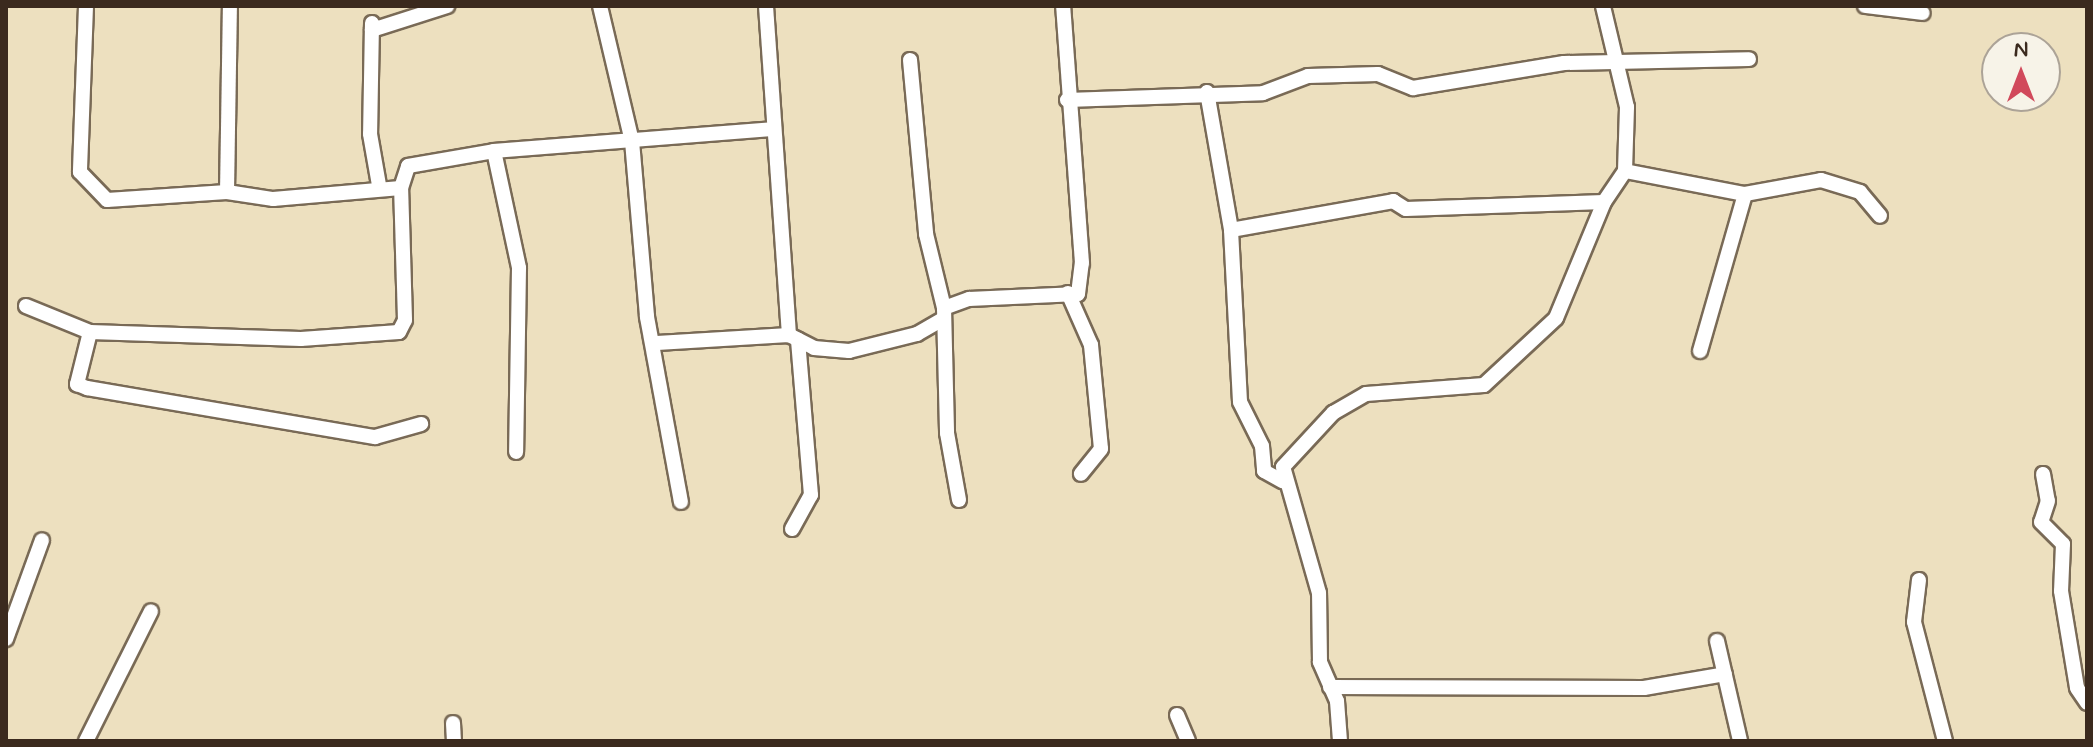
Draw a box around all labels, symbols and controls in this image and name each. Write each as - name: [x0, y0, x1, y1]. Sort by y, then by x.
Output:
- north arrow: [1981, 32, 2061, 112]
- text: N: [2014, 36, 2028, 64]

